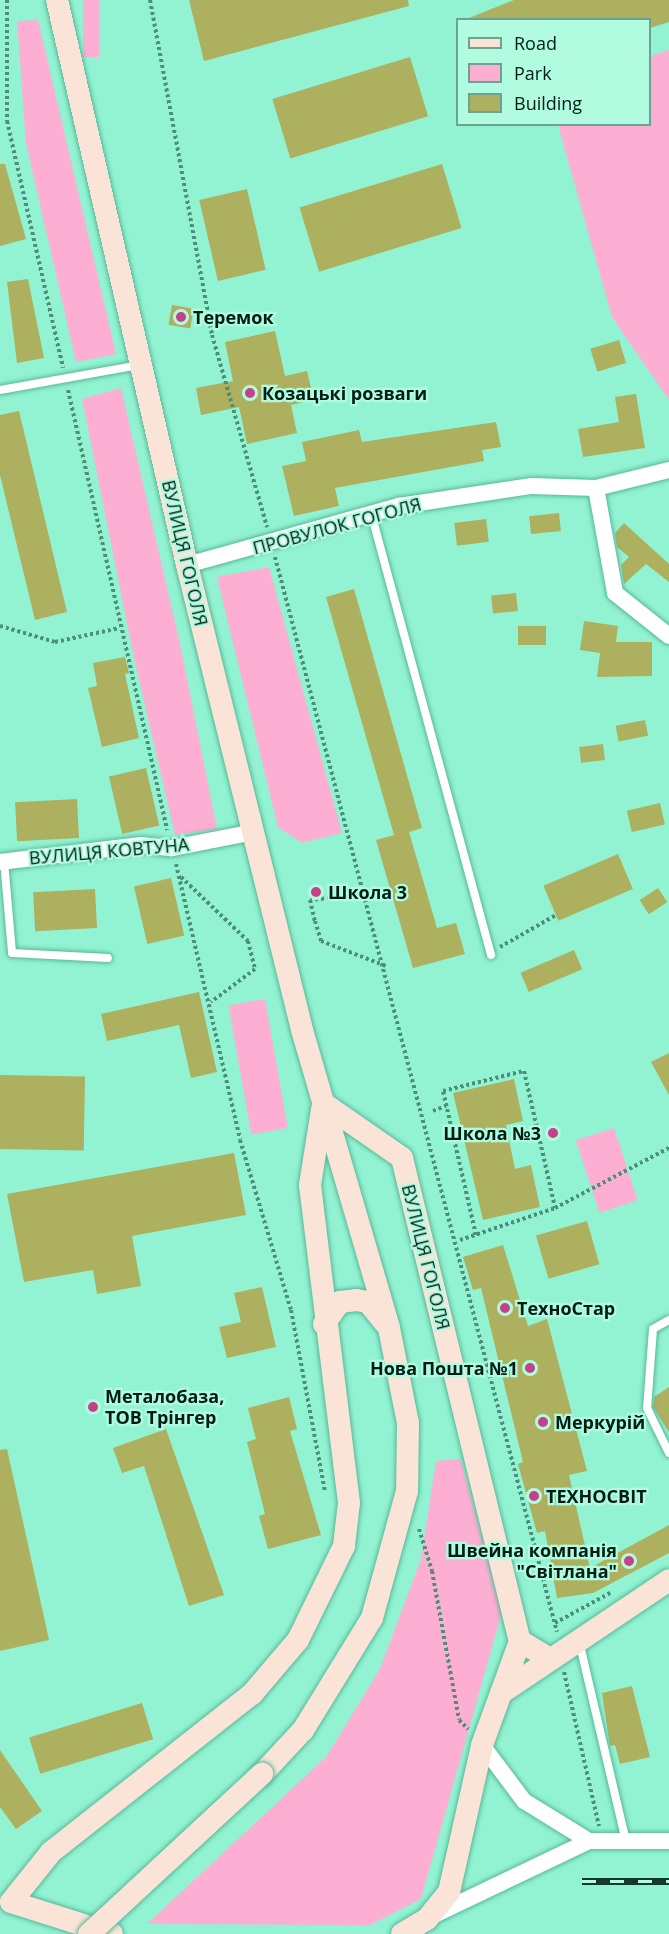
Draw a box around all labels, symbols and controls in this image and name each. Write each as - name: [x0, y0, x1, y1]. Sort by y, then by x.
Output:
- legend: [456, 18, 651, 126]
- text: Road: [514, 31, 557, 55]
- text: Park: [514, 61, 552, 85]
- text: Building: [514, 91, 582, 115]
- place label: Теремок: [193, 306, 274, 328]
- marker: Теремок: [174, 310, 188, 324]
- place label: Козацькі розваги: [262, 382, 427, 404]
- marker: Козацькі розваги: [243, 386, 257, 400]
- street label: ВУЛИЦЯ ГОГОЛЯ: [158, 478, 212, 628]
- street label: ПРОВУЛОК ГОГОЛЯ: [250, 493, 424, 559]
- street label: ВУЛИЦЯ КОВТУНА: [28, 833, 190, 869]
- place label: Школа 3: [328, 881, 407, 903]
- marker: Школа 3: [309, 885, 323, 899]
- place label: Школа №3: [443, 1122, 541, 1144]
- marker: Школа №3: [546, 1126, 560, 1140]
- street label: ВУЛИЦЯ ГОГОЛЯ: [397, 1182, 455, 1332]
- place label: ТехноСтар: [517, 1297, 615, 1319]
- marker: ТехноСтар: [498, 1301, 512, 1315]
- place label: Нова Пошта №1: [370, 1357, 518, 1379]
- marker: Нова Пошта №1: [523, 1361, 537, 1375]
- place label: Металобаза, ТОВ Трінгер: [105, 1386, 224, 1428]
- marker: Металобаза, ТОВ Трінгер: [86, 1400, 100, 1414]
- place label: Меркурій: [555, 1411, 645, 1433]
- marker: Меркурій: [536, 1415, 550, 1429]
- place label: ТЕХНОСВІТ: [546, 1485, 647, 1507]
- marker: ТЕХНОСВІТ: [527, 1489, 541, 1503]
- place label: Швейна компанія "Світлана": [447, 1540, 617, 1582]
- marker: Швейна компанія "Світлана": [622, 1554, 636, 1568]

